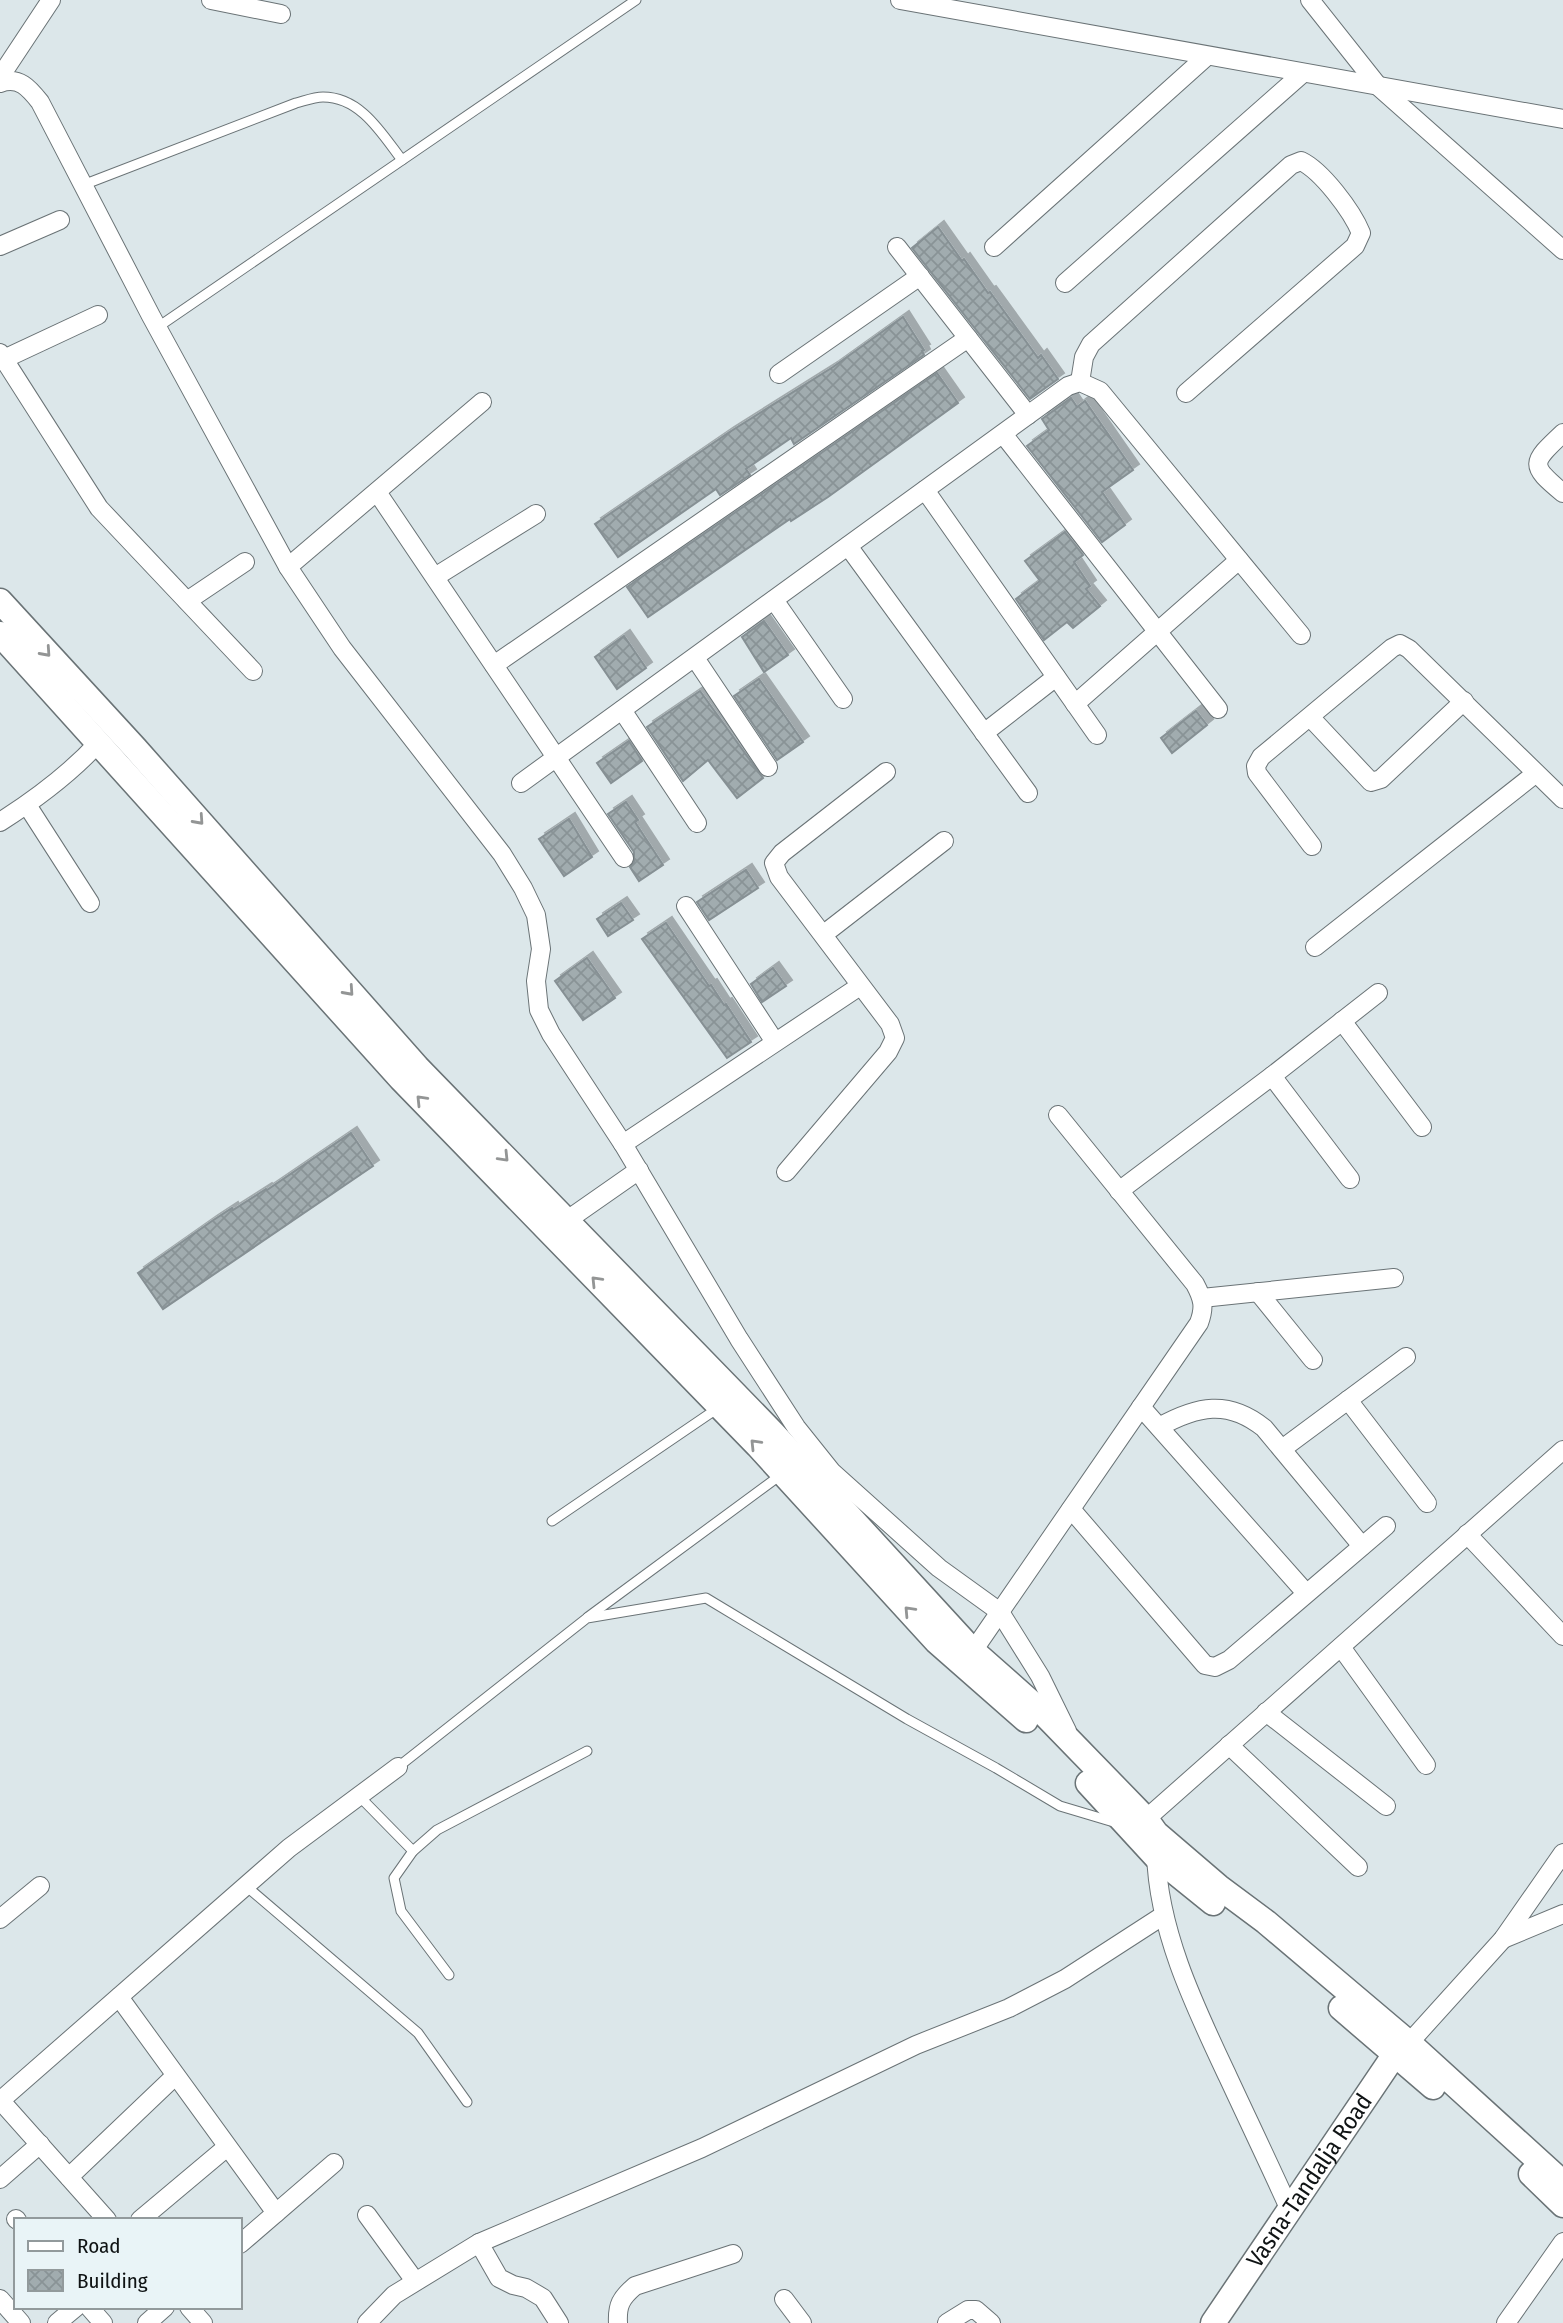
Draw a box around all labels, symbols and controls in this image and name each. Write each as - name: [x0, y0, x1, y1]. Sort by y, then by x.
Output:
- one-way arrow: [38, 644, 50, 657]
- one-way arrow: [190, 812, 203, 825]
- one-way arrow: [341, 983, 354, 996]
- one-way arrow: [416, 1095, 429, 1108]
- one-way arrow: [496, 1149, 509, 1162]
- one-way arrow: [592, 1277, 604, 1289]
- one-way arrow: [751, 1439, 763, 1452]
- one-way arrow: [904, 1606, 917, 1619]
- street label: Vasna-Tandalja Road: [1241, 2089, 1378, 2273]
- legend: [14, 2218, 242, 2309]
- text: Road: [77, 2233, 121, 2259]
- text: Building: [77, 2268, 148, 2294]

